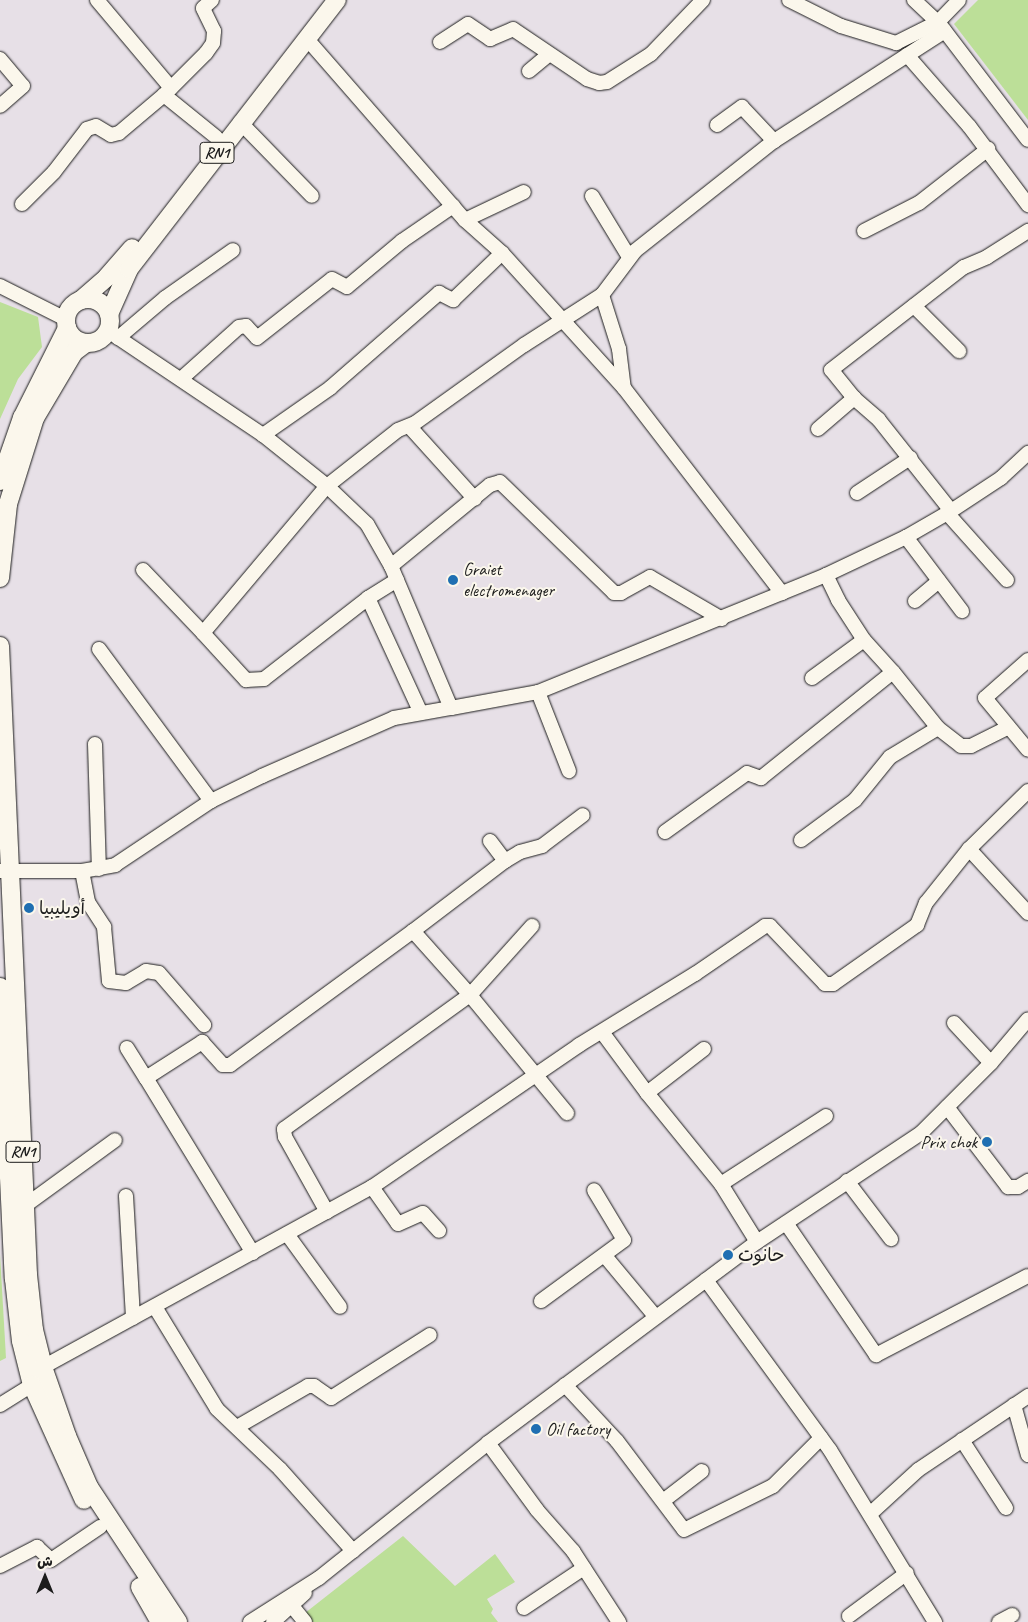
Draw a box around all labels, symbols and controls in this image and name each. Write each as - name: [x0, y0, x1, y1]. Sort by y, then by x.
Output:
- road number: RN1: [200, 140, 234, 167]
- place label: Graiet electromenager: [463, 559, 554, 602]
- marker: Graiet electromenager: [447, 574, 459, 586]
- place label: أويليبيا: [39, 897, 85, 919]
- marker: أويليبيا: [23, 902, 35, 914]
- place label: Prix chok: [921, 1131, 977, 1153]
- marker: Prix chok: [981, 1136, 993, 1148]
- road number: RN1: [5, 1138, 40, 1166]
- place label: حانوت: [738, 1244, 784, 1266]
- marker: حانوت: [722, 1249, 734, 1261]
- place label: Oil factory: [546, 1418, 610, 1440]
- marker: Oil factory: [530, 1423, 542, 1435]
- north arrow: [20, 1552, 70, 1602]
- text: ش: [37, 1553, 53, 1570]

